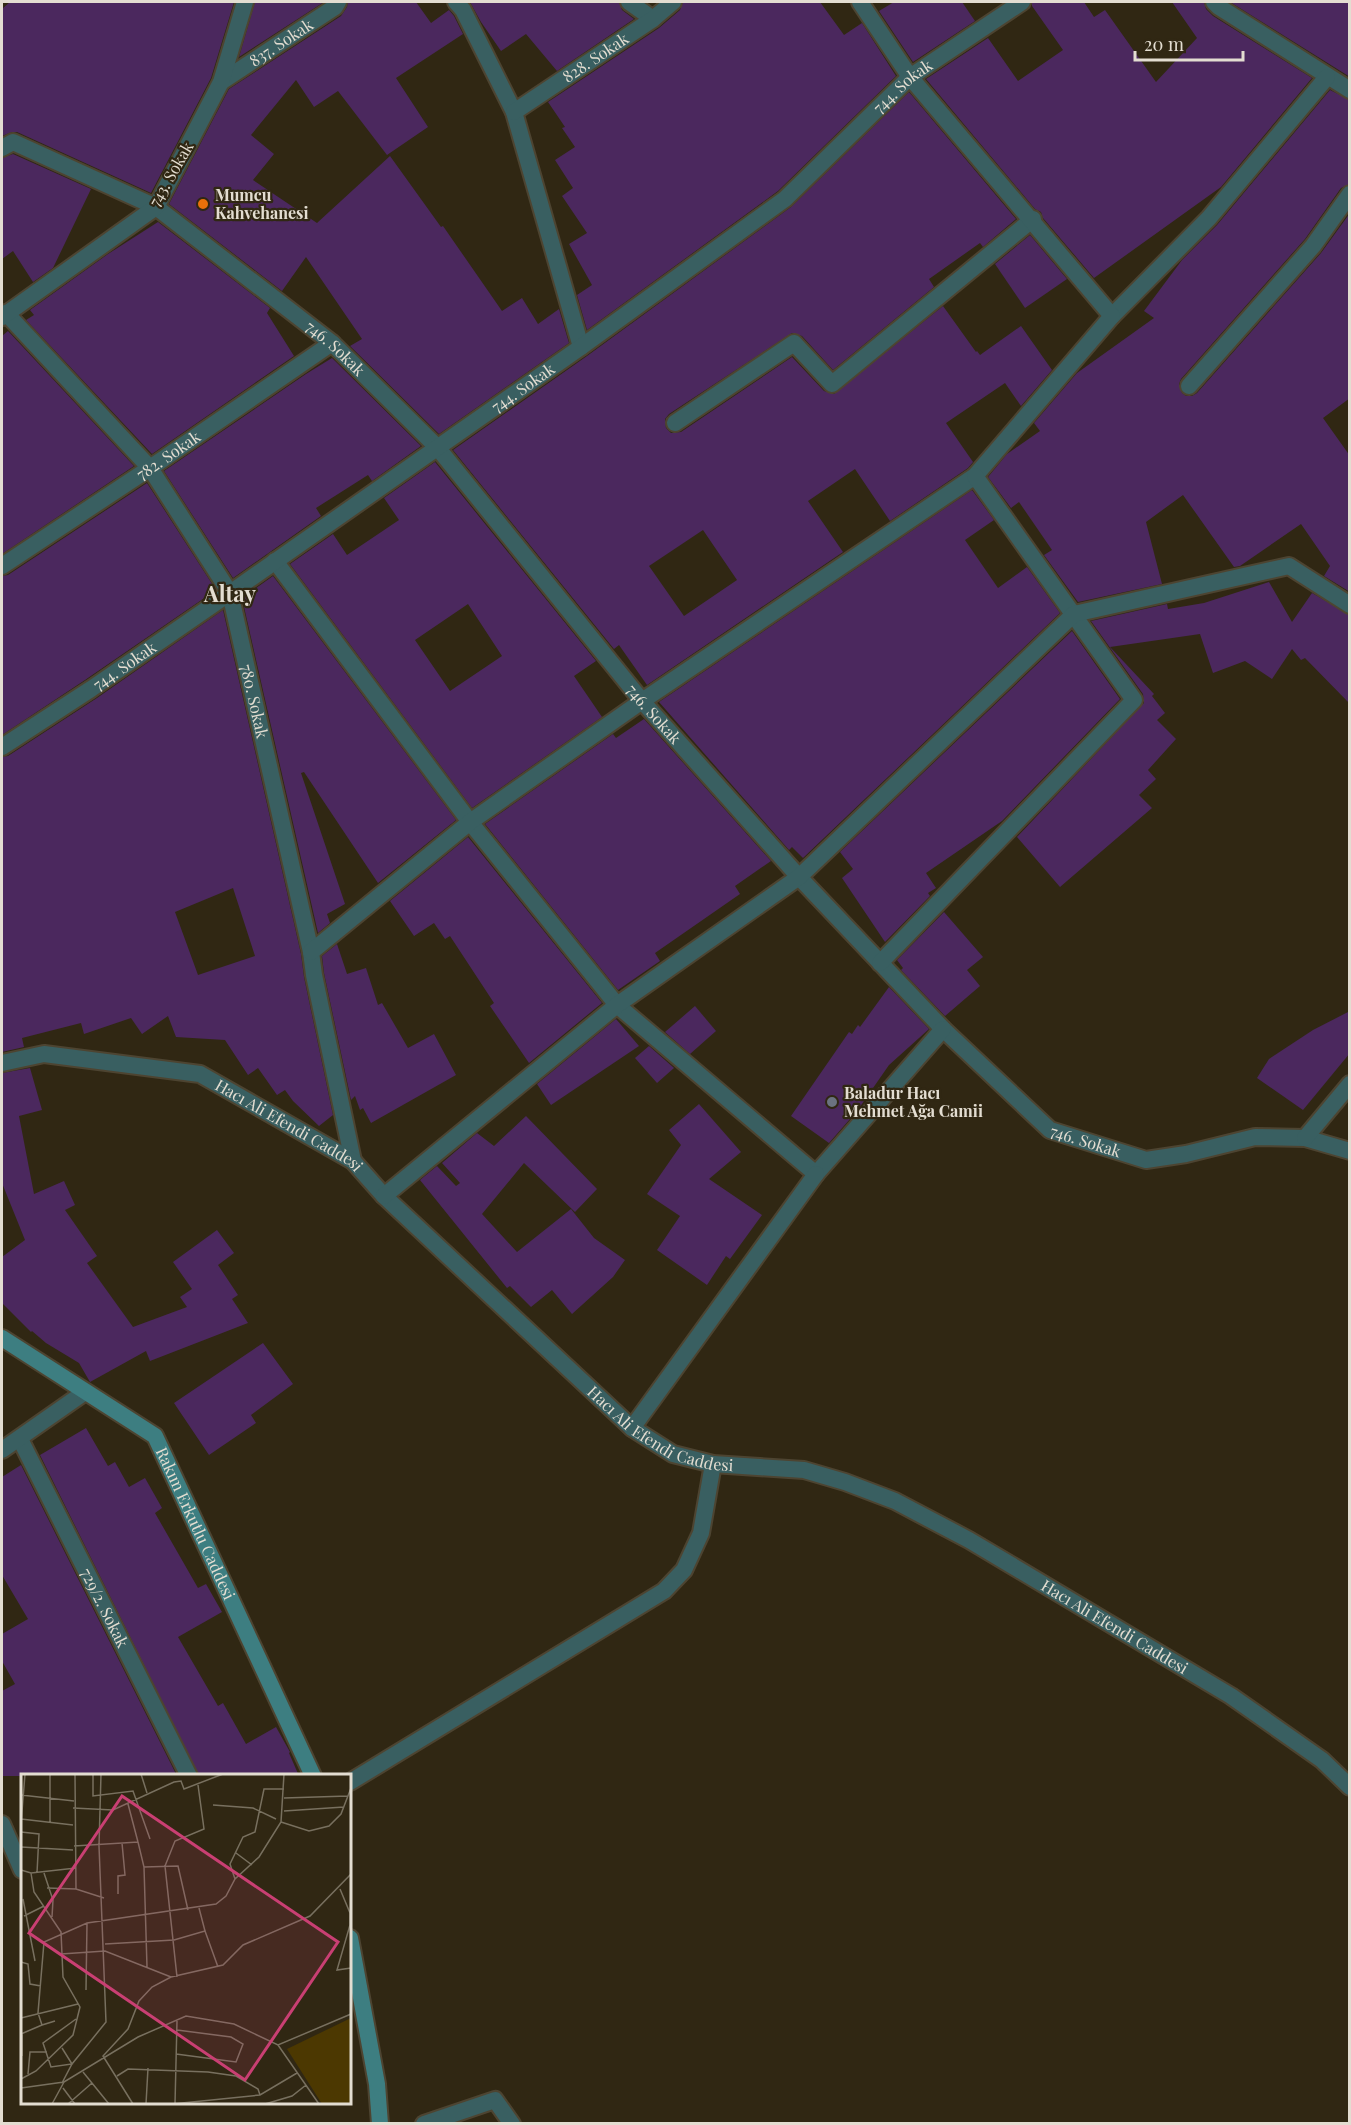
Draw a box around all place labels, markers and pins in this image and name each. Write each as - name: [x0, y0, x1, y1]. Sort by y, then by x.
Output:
- place label: Mumcu Kahvehanesi: [215, 184, 309, 223]
- marker: Mumcu Kahvehanesi: [196, 197, 210, 211]
- place label: Baladur Hacı Mehmet Ağa Camii: [844, 1082, 983, 1121]
- marker: Baladur Hacı Mehmet Ağa Camii: [825, 1095, 839, 1109]

